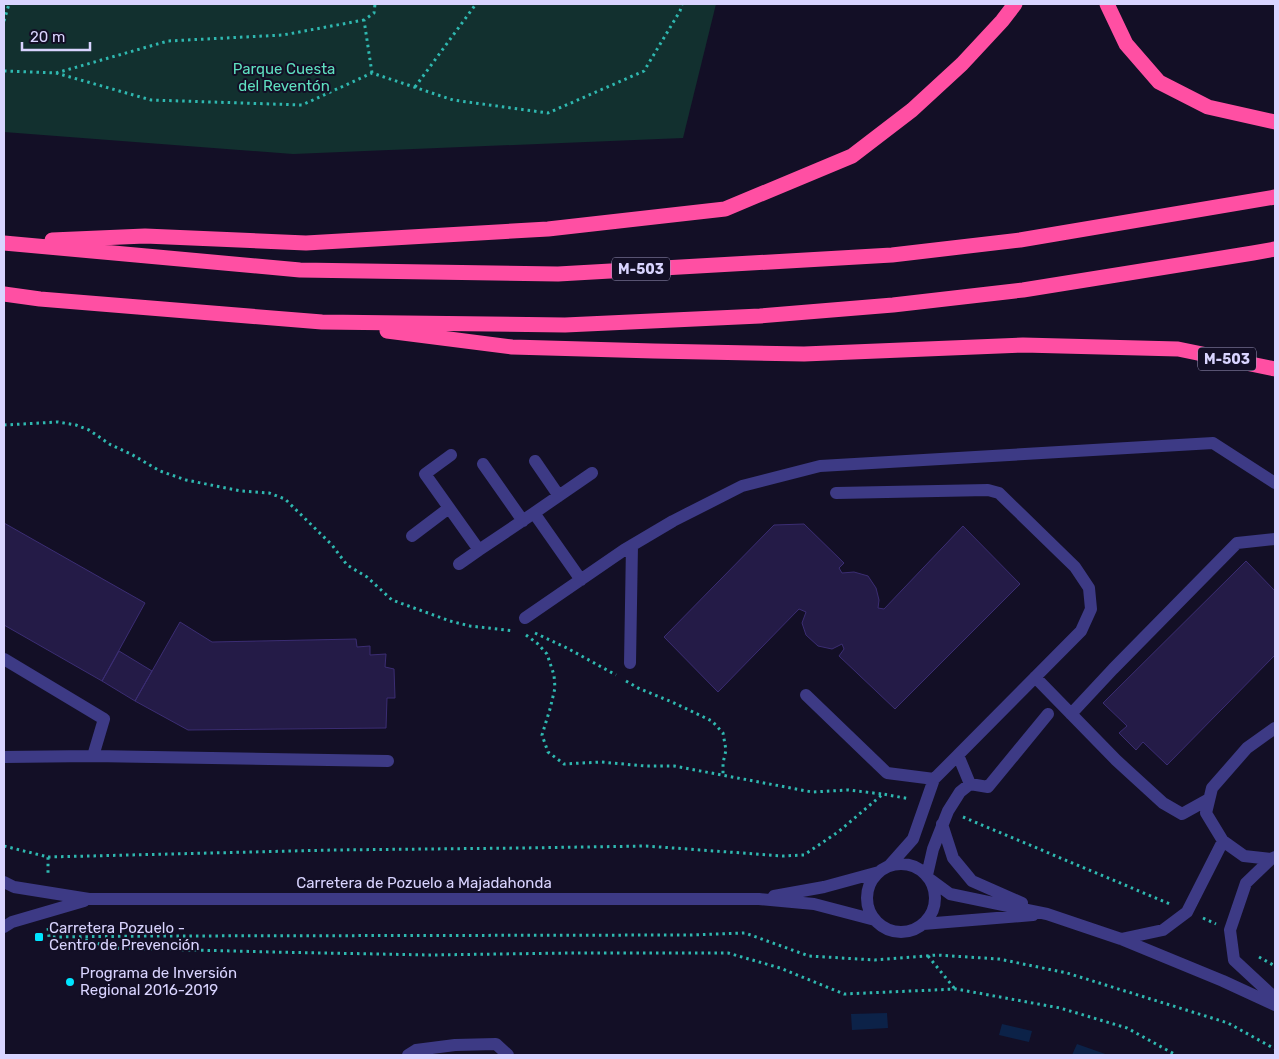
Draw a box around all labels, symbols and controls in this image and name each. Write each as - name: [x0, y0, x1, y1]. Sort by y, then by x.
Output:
- scale bar: [22, 20, 90, 52]
- text: 20 m: [30, 28, 65, 46]
- park label: Parque Cuesta del Reventón: [233, 60, 335, 95]
- road number: M-503: [612, 258, 670, 280]
- road number: M-503: [1198, 348, 1256, 370]
- street label: Carretera de Pozuelo a Majadahonda: [296, 874, 552, 892]
- place label: Carretera Pozuelo - Centro de Prevención: [49, 919, 200, 954]
- marker: Carretera Pozuelo - Centro de Prevención: [33, 931, 45, 943]
- place label: Programa de Inversión Regional 2016-2019: [80, 964, 237, 999]
- marker: Programa de Inversión Regional 2016-2019: [64, 976, 76, 988]

